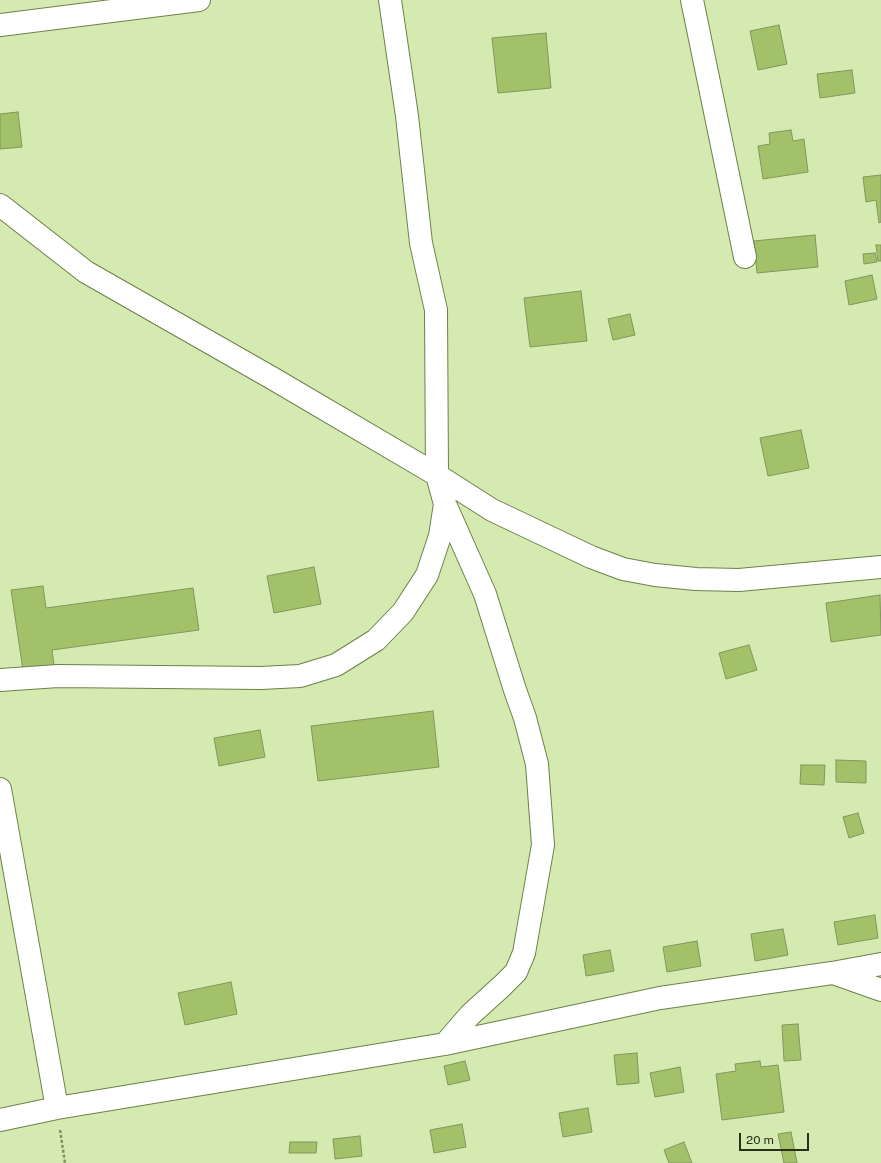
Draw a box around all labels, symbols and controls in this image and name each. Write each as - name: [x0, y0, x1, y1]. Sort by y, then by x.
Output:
- scale bar: [741, 1125, 811, 1151]
- text: 20 m: [746, 1133, 774, 1147]

